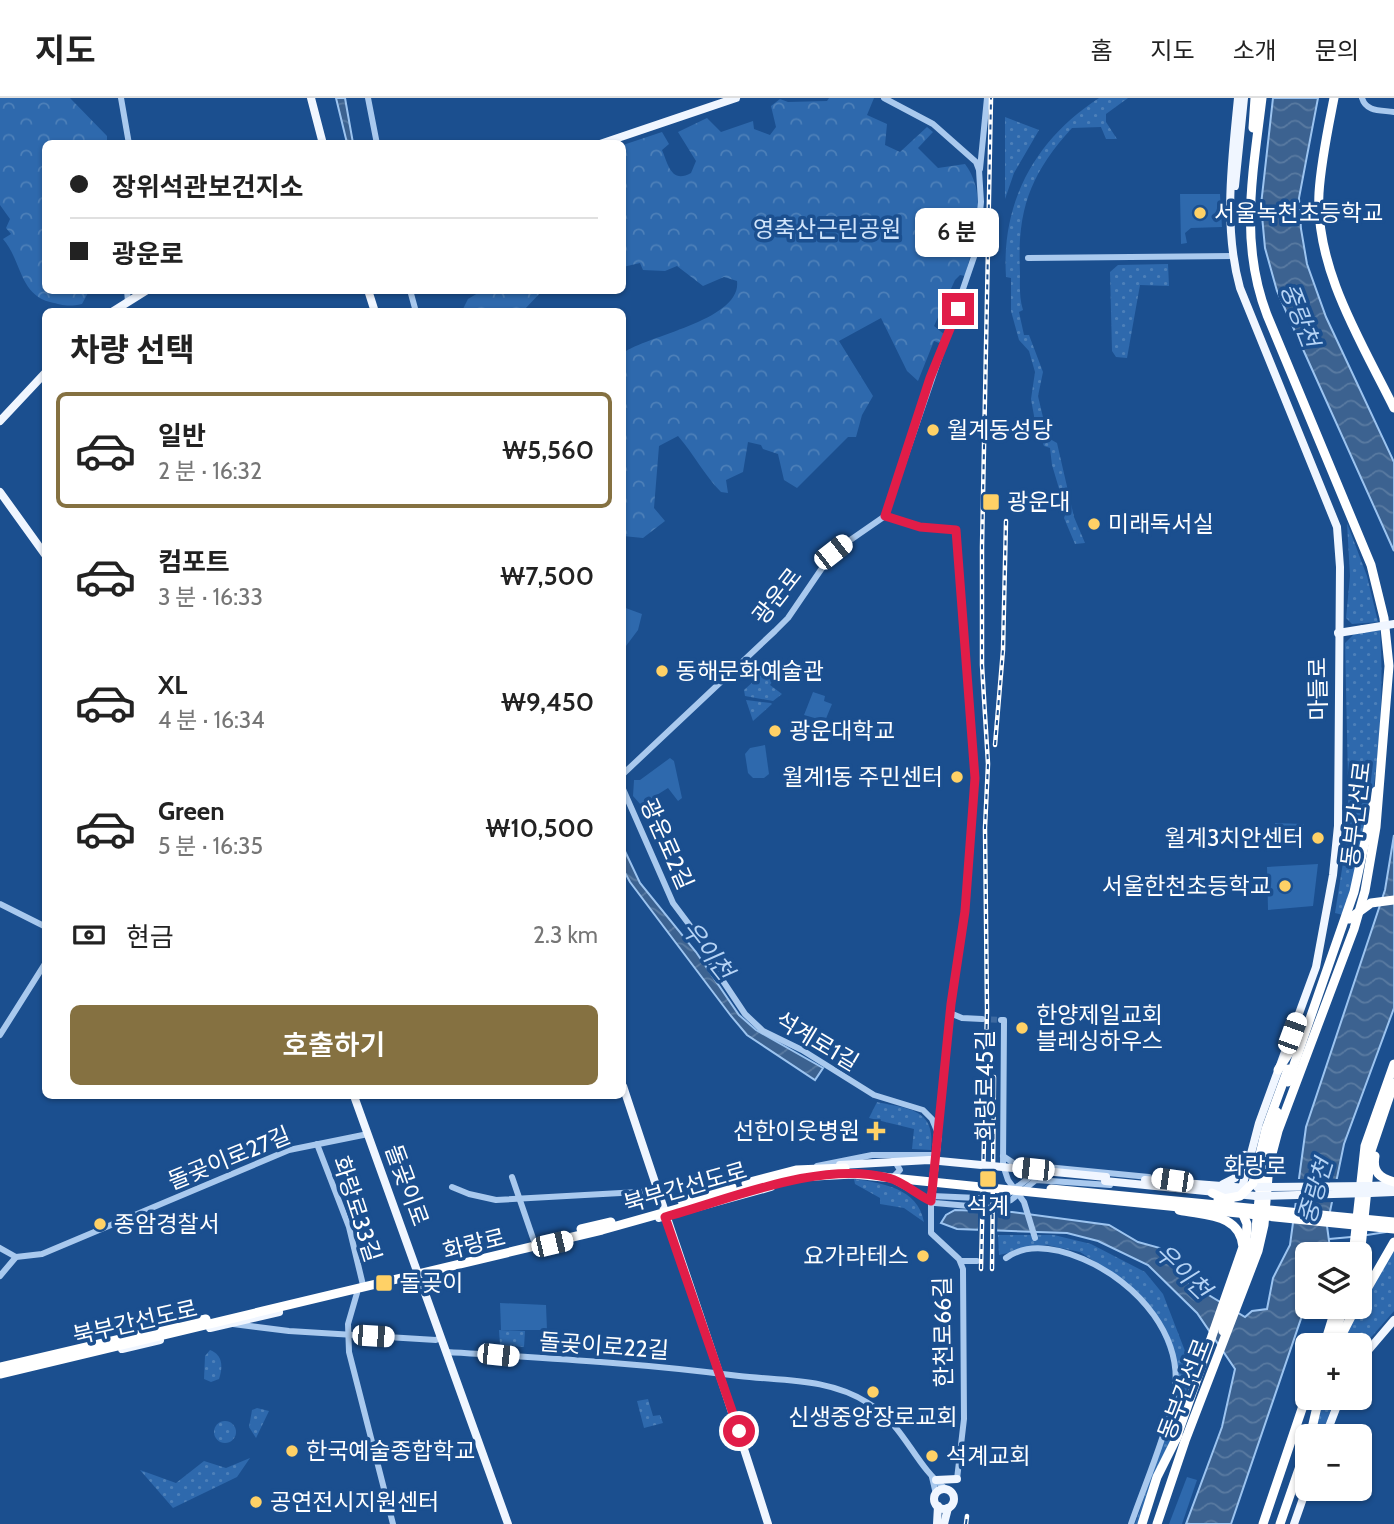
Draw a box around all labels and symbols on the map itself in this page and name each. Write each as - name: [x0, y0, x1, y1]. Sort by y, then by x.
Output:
- place label: 서울녹천초등학교: [1214, 199, 1383, 227]
- marker: 서울녹천초등학교: [1192, 205, 1208, 221]
- callout: 6 분: [916, 208, 1000, 256]
- park label: 영축산근린공원: [753, 215, 901, 243]
- water label: 중랑천: [1275, 279, 1326, 354]
- route end: [942, 293, 974, 325]
- place label: 월계동성당: [947, 416, 1053, 444]
- marker: 월계동성당: [925, 422, 941, 438]
- place label: 광운대: [1007, 488, 1070, 516]
- marker: 광운대: [981, 492, 1001, 512]
- place label: 미래독서실: [1108, 510, 1214, 538]
- marker: 미래독서실: [1086, 516, 1102, 532]
- car: [810, 531, 857, 573]
- street label: 광운로: [746, 562, 808, 630]
- place label: 동해문화예술관: [676, 657, 824, 685]
- street label: 마들로: [1303, 657, 1333, 721]
- marker: 동해문화예술관: [654, 663, 670, 679]
- place label: 광운대학교: [789, 717, 895, 745]
- marker: 광운대학교: [767, 723, 783, 739]
- street label: 동부간선로: [1336, 760, 1376, 868]
- place label: 월계1동 주민센터: [782, 763, 943, 791]
- marker: 월계1동 주민센터: [949, 769, 965, 785]
- street label: 광운로2길: [635, 794, 699, 894]
- place label: 월계3치안센터: [1165, 824, 1304, 852]
- marker: 월계3치안센터: [1310, 830, 1326, 846]
- place label: 서울한천초등학교: [1102, 872, 1271, 900]
- marker: 서울한천초등학교: [1277, 878, 1293, 894]
- water label: 우이천: [676, 915, 742, 987]
- place label: 한양제일교회 블레싱하우스: [1036, 1001, 1163, 1055]
- street label: 석계로1길: [770, 1005, 864, 1077]
- car: [1275, 1010, 1310, 1056]
- marker: 한양제일교회 블레싱하우스: [1014, 1020, 1030, 1036]
- street label: 화랑로45길: [971, 1030, 999, 1140]
- place label: 선한이웃병원: [733, 1117, 860, 1145]
- street label: 돌곶이로27길: [164, 1121, 294, 1195]
- marker: 선한이웃병원: [866, 1121, 886, 1141]
- street label: 돌곶이로: [379, 1140, 435, 1230]
- street label: 화랑로: [1223, 1151, 1287, 1181]
- water label: 중랑천: [1291, 1152, 1339, 1227]
- street label: 화랑로33길: [327, 1153, 387, 1265]
- street label: 북부간선도로: [620, 1156, 750, 1218]
- car: [1012, 1156, 1055, 1182]
- car: [1150, 1167, 1195, 1193]
- marker: 석계: [978, 1169, 998, 1189]
- place label: 석계: [967, 1192, 1009, 1220]
- place label: 종암경찰서: [114, 1210, 220, 1238]
- marker: 종암경찰서: [92, 1216, 108, 1232]
- street label: 화랑로: [440, 1223, 508, 1265]
- car: [530, 1229, 575, 1259]
- water label: 우이천: [1149, 1238, 1219, 1306]
- place label: 요가라테스: [803, 1242, 909, 1270]
- marker: 요가라테스: [915, 1248, 931, 1264]
- place label: 돌곶이: [400, 1269, 463, 1297]
- marker: 돌곶이: [374, 1273, 394, 1293]
- street label: 한천로66길: [928, 1276, 958, 1388]
- street label: 북부간선도로: [70, 1294, 200, 1350]
- car: [352, 1324, 395, 1348]
- street label: 돌곶이로22길: [538, 1328, 670, 1364]
- street label: 동부간선로: [1152, 1335, 1216, 1443]
- car: [477, 1342, 520, 1368]
- marker: 신생중앙장로교회: [865, 1384, 881, 1400]
- place label: 신생중앙장로교회: [788, 1403, 958, 1431]
- route start: [723, 1415, 755, 1447]
- place label: 한국예술종합학교: [306, 1437, 475, 1465]
- place label: 석계교회: [946, 1442, 1031, 1470]
- marker: 한국예술종합학교: [284, 1443, 300, 1459]
- marker: 석계교회: [924, 1448, 940, 1464]
- place label: 공연전시지원센터: [270, 1488, 439, 1516]
- marker: 공연전시지원센터: [248, 1494, 264, 1510]

